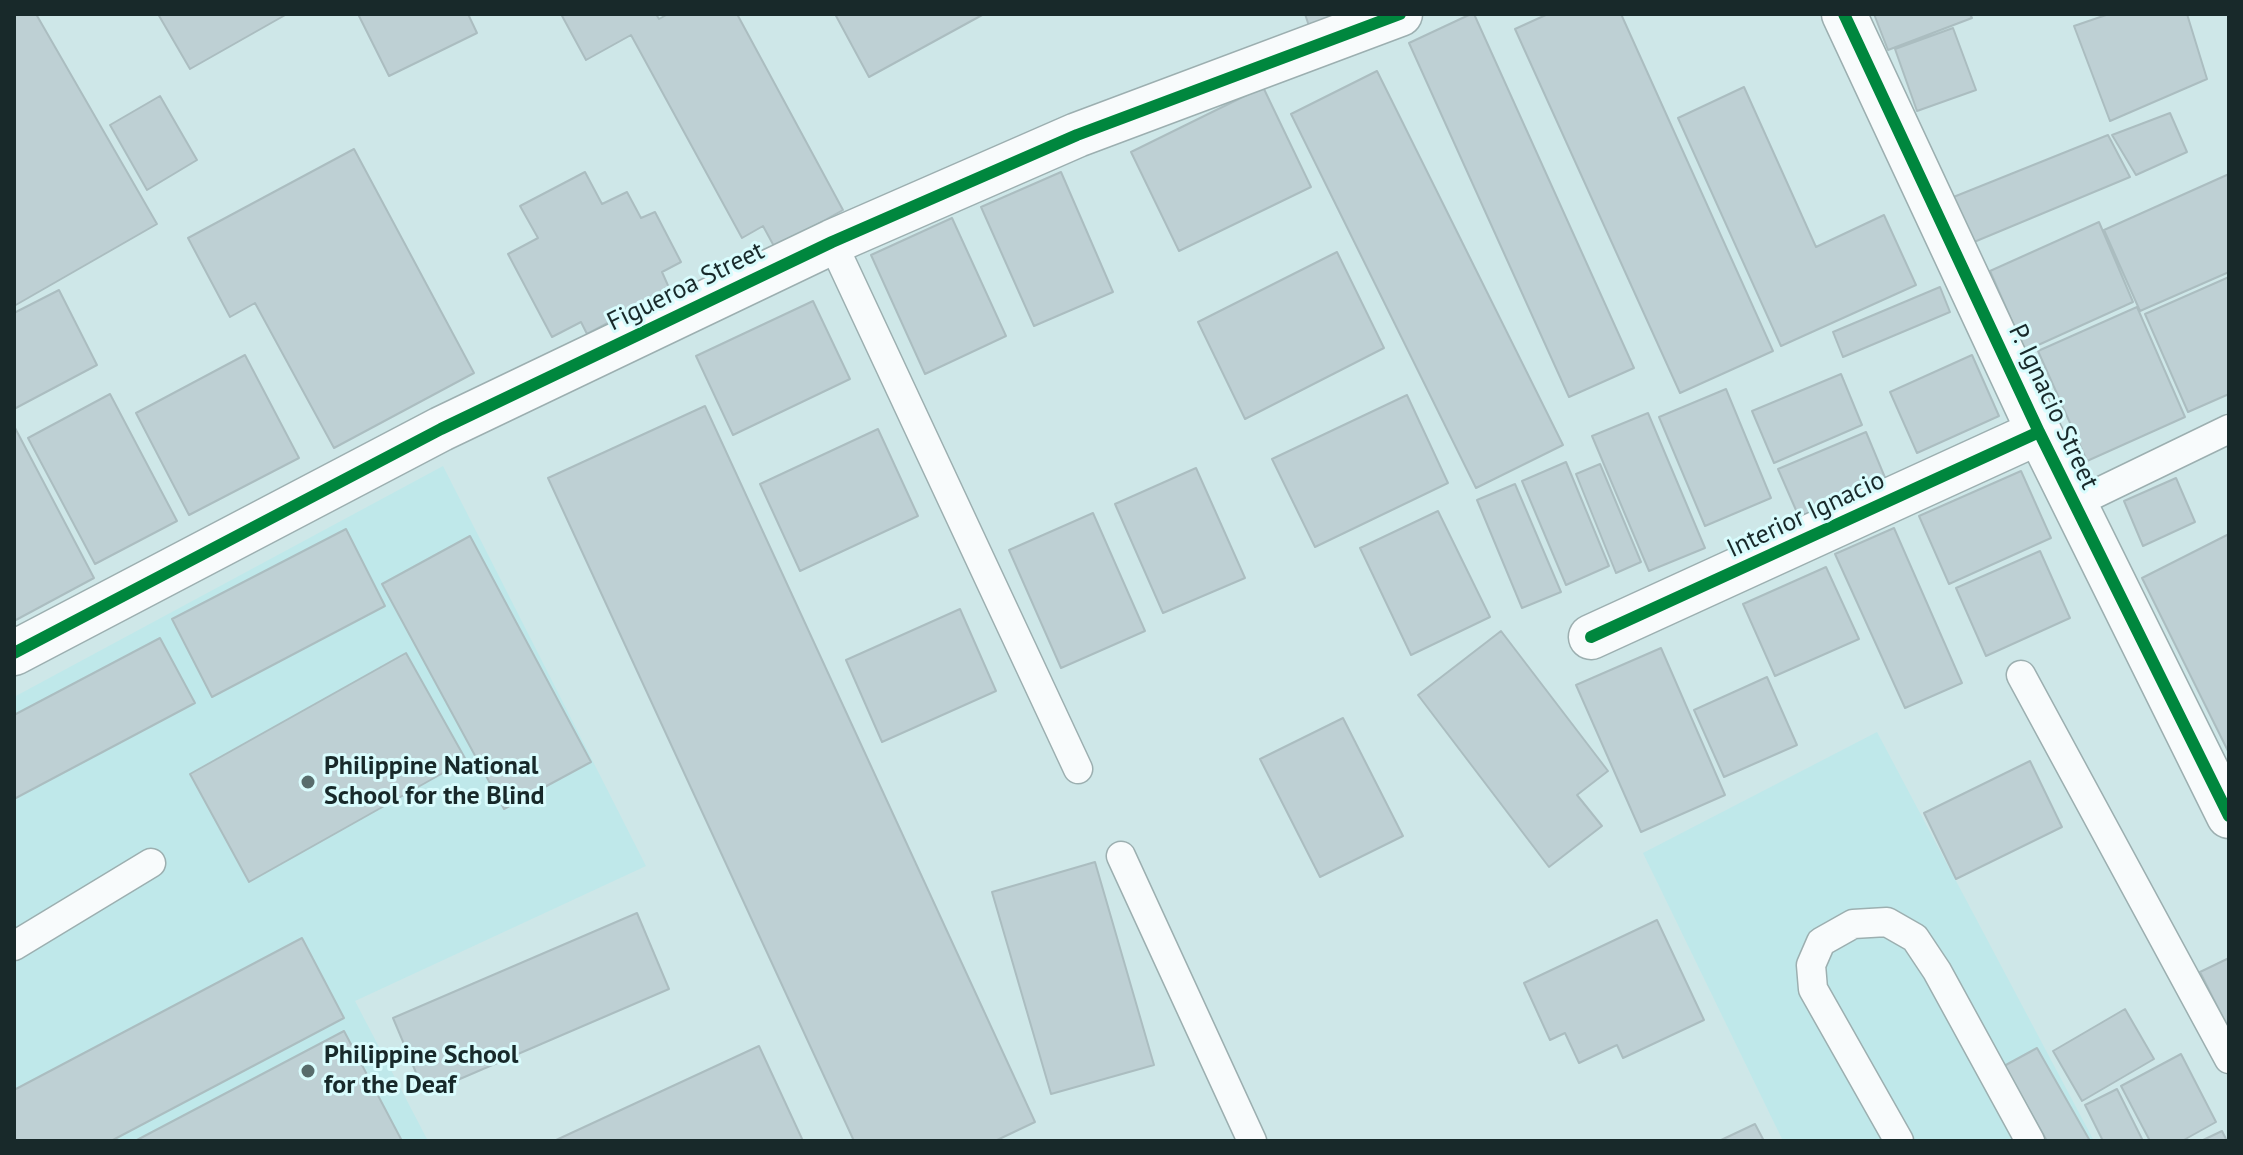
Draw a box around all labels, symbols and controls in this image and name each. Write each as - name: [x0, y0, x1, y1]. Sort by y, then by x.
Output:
- street label: Figueroa Street: [602, 236, 770, 338]
- street label: P. Ignacio Street: [2001, 320, 2105, 494]
- street label: Interior Ignacio: [1722, 465, 1890, 565]
- place label: Philippine National School for the Blind: [324, 751, 544, 812]
- marker: Philippine National School for the Blind: [299, 773, 317, 791]
- place label: Philippine School for the Deaf: [324, 1040, 518, 1102]
- marker: Philippine School for the Deaf: [299, 1062, 317, 1080]

